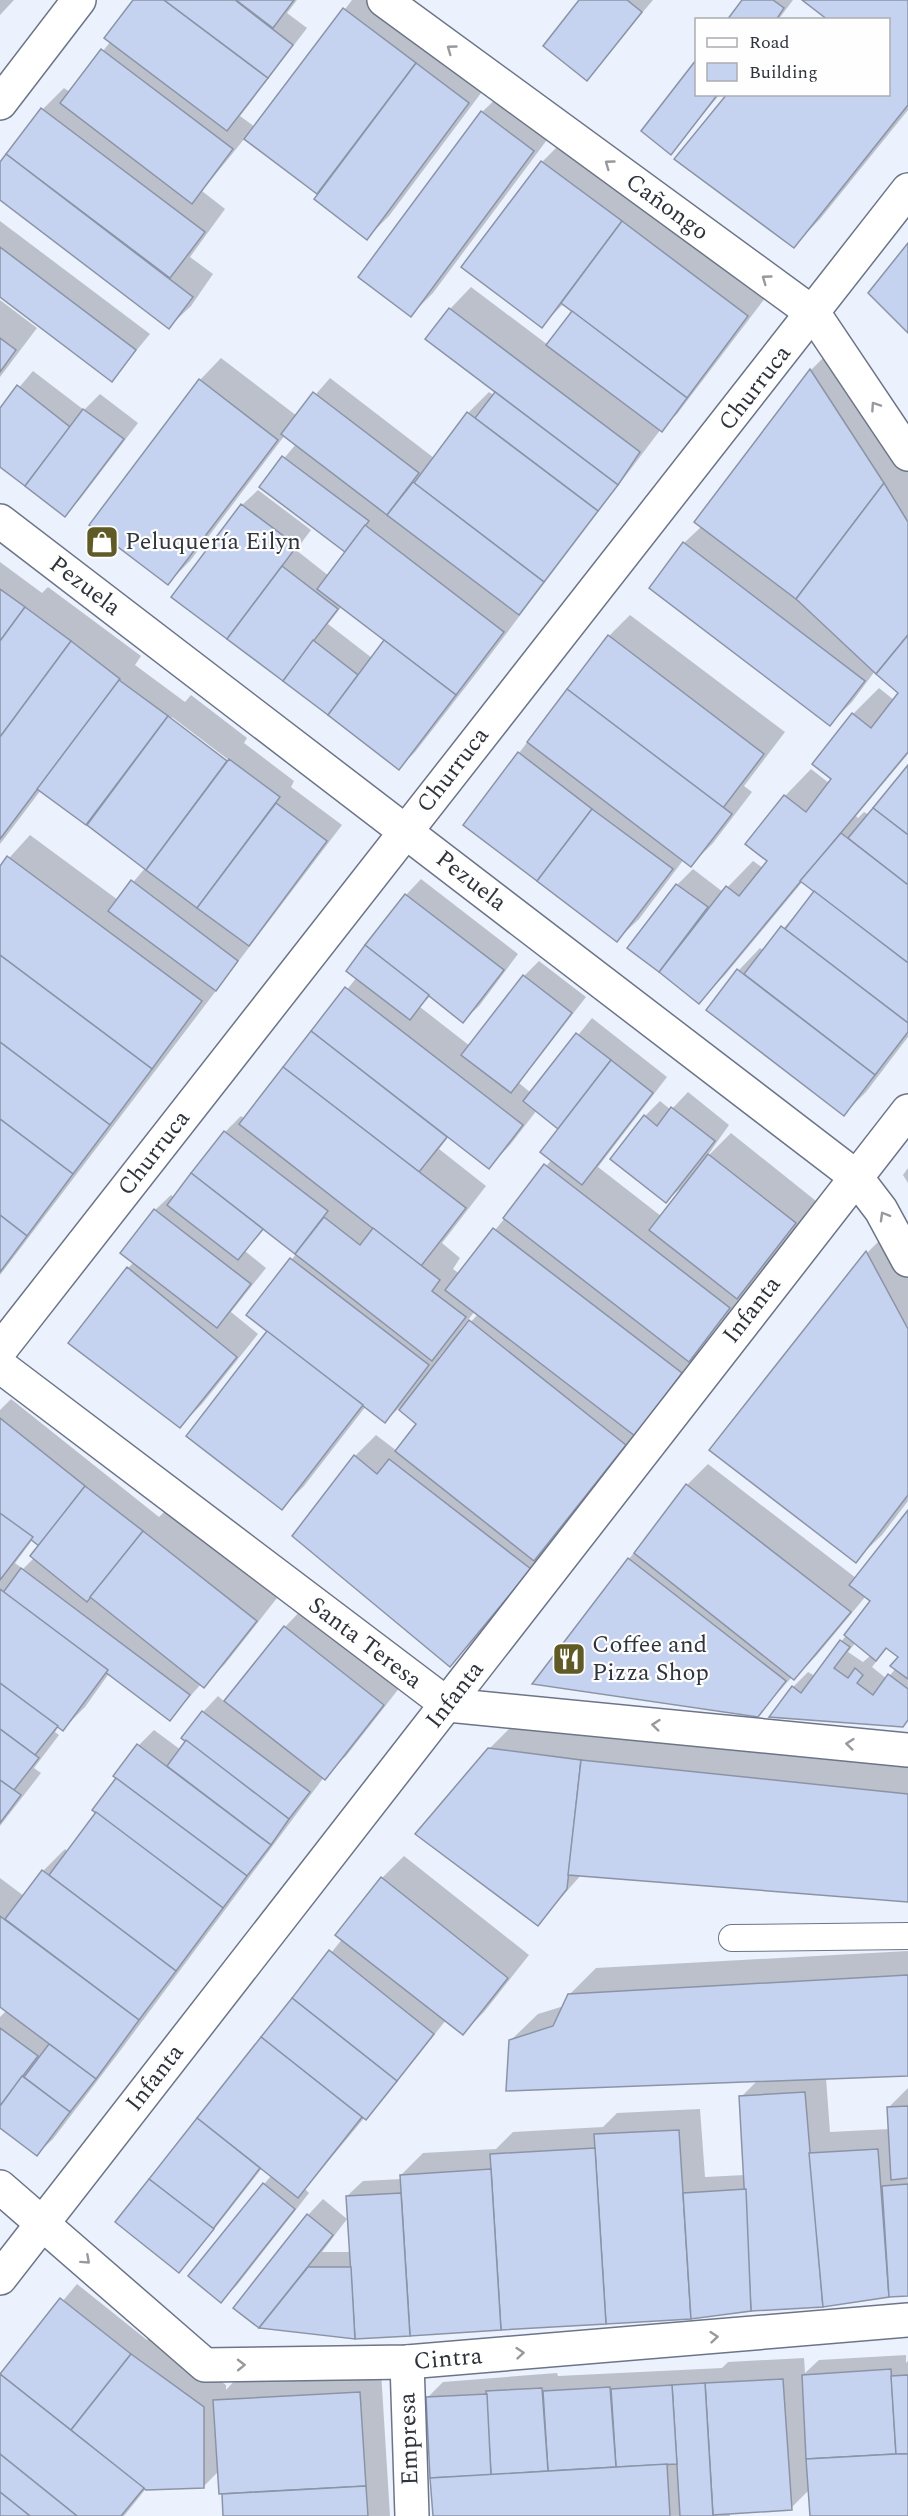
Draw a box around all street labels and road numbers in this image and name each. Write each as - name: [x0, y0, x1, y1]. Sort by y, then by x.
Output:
- street label: Cañongo: [618, 164, 716, 250]
- street label: Churruca: [710, 337, 800, 439]
- street label: Pezuela: [41, 547, 129, 625]
- street label: Churruca: [408, 719, 498, 821]
- street label: Pezuela: [428, 842, 515, 921]
- street label: Churruca: [109, 1102, 199, 1204]
- street label: Infanta: [714, 1268, 790, 1352]
- street label: Santa Teresa: [300, 1588, 430, 1698]
- street label: Infanta: [417, 1653, 493, 1737]
- street label: Infanta: [117, 2036, 193, 2120]
- street label: Cintra: [412, 2338, 484, 2380]
- street label: Empresa: [389, 2392, 429, 2486]

